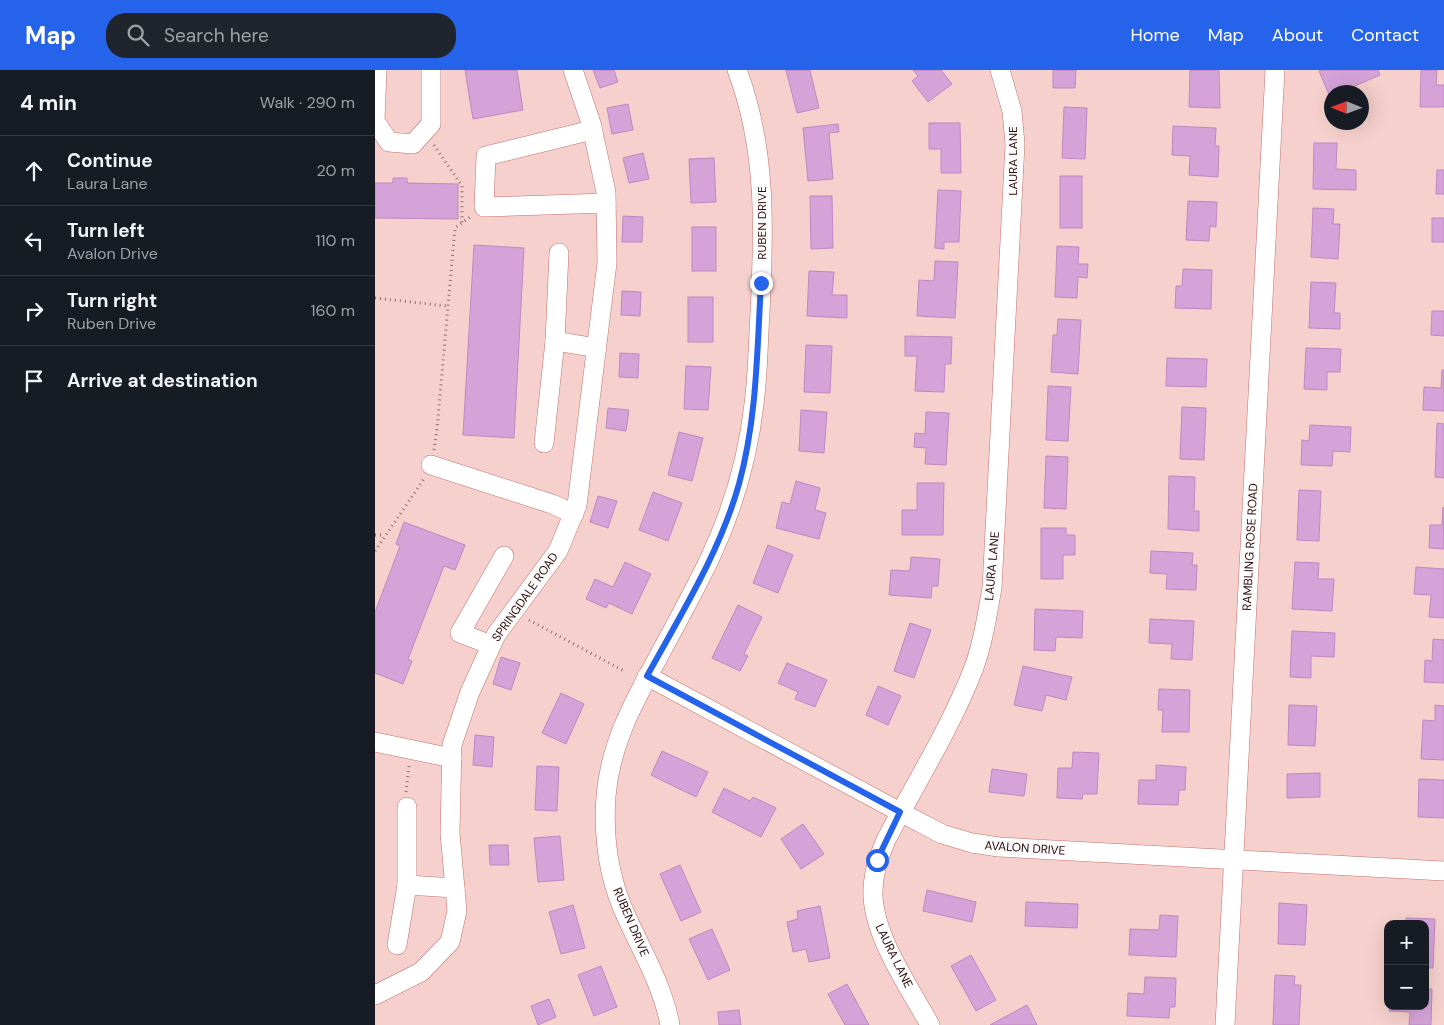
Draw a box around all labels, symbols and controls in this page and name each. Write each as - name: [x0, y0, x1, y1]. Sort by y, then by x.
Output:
- search box: [106, 13, 456, 58]
- text: Map: [25, 20, 76, 51]
- icon: search: [124, 21, 152, 49]
- text: Search here: [164, 23, 269, 48]
- text: Home: [1130, 23, 1180, 47]
- text: Map: [1208, 23, 1244, 47]
- text: About: [1272, 23, 1323, 47]
- text: Contact: [1351, 23, 1419, 47]
- north arrow: [1324, 85, 1369, 130]
- text: 4 min: [20, 89, 77, 117]
- text: Walk · 290 m: [260, 92, 355, 113]
- street label: LAURA LANE: [1005, 126, 1021, 196]
- text: Continue: [67, 148, 153, 173]
- icon: ahead: [20, 157, 48, 185]
- text: 20 m: [316, 160, 355, 181]
- text: Laura Lane: [67, 173, 148, 194]
- street label: RUBEN DRIVE: [754, 186, 770, 260]
- text: Turn left: [67, 218, 145, 243]
- icon: left: [20, 227, 48, 255]
- text: 110 m: [316, 230, 355, 251]
- text: Avalon Drive: [67, 243, 158, 264]
- route end: [750, 272, 773, 295]
- text: Turn right: [67, 288, 157, 313]
- icon: right: [20, 297, 48, 325]
- text: 160 m: [311, 300, 355, 321]
- text: Ruben Drive: [67, 313, 156, 334]
- icon: arrive: [20, 367, 48, 395]
- text: Arrive at destination: [67, 368, 258, 393]
- street label: RAMBLING ROSE ROAD: [1239, 483, 1261, 611]
- street label: LAURA LANE: [981, 530, 1003, 601]
- street label: SPRINGDALE ROAD: [488, 549, 562, 645]
- street label: AVALON DRIVE: [984, 837, 1066, 859]
- route start: [866, 849, 889, 872]
- street label: RUBEN DRIVE: [609, 885, 653, 959]
- map controls: [1384, 920, 1429, 1010]
- button: +: [1384, 920, 1429, 965]
- street label: LAURA LANE: [872, 921, 917, 991]
- button: −: [1384, 965, 1429, 1010]

